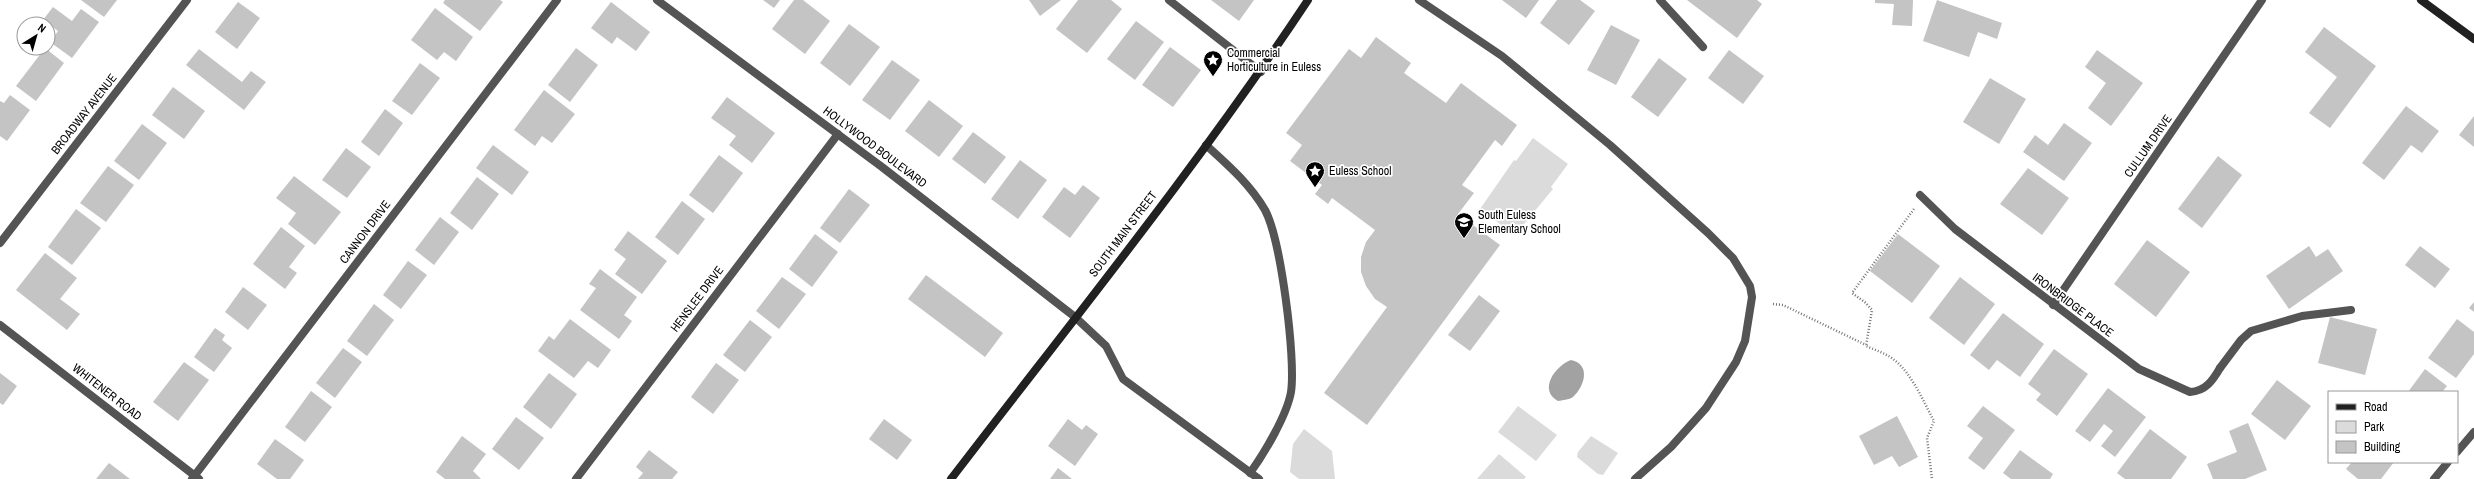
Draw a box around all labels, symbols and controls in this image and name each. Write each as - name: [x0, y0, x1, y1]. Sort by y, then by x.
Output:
- north arrow: [16, 16, 56, 56]
- text: N: [35, 20, 49, 36]
- place label: Commercial Horticulture in Euless: [1227, 45, 1321, 75]
- place icon: Commercial Horticulture in Euless: [1202, 49, 1224, 77]
- street label: BROADWAY AVENUE: [47, 70, 121, 158]
- street label: HOLLYWOOD BOULEVARD: [820, 103, 930, 191]
- street label: CULLUM DRIVE: [2120, 111, 2176, 181]
- place icon: Euless School: [1304, 160, 1326, 188]
- place label: Euless School: [1329, 163, 1391, 179]
- street label: SOUTH MAIN STREET: [1086, 188, 1160, 280]
- street label: CANNON DRIVE: [336, 197, 394, 267]
- place label: South Euless Elementary School: [1478, 207, 1561, 237]
- school or university icon: South Euless Elementary School: [1453, 211, 1475, 239]
- street label: HENSLEE DRIVE: [667, 263, 727, 335]
- street label: IRONBRIDGE PLACE: [2029, 269, 2117, 341]
- street label: WHITENER ROAD: [69, 360, 145, 424]
- legend: [2328, 391, 2458, 463]
- text: Road: [2364, 399, 2388, 415]
- text: Park: [2364, 419, 2384, 435]
- text: Building: [2364, 439, 2401, 455]

